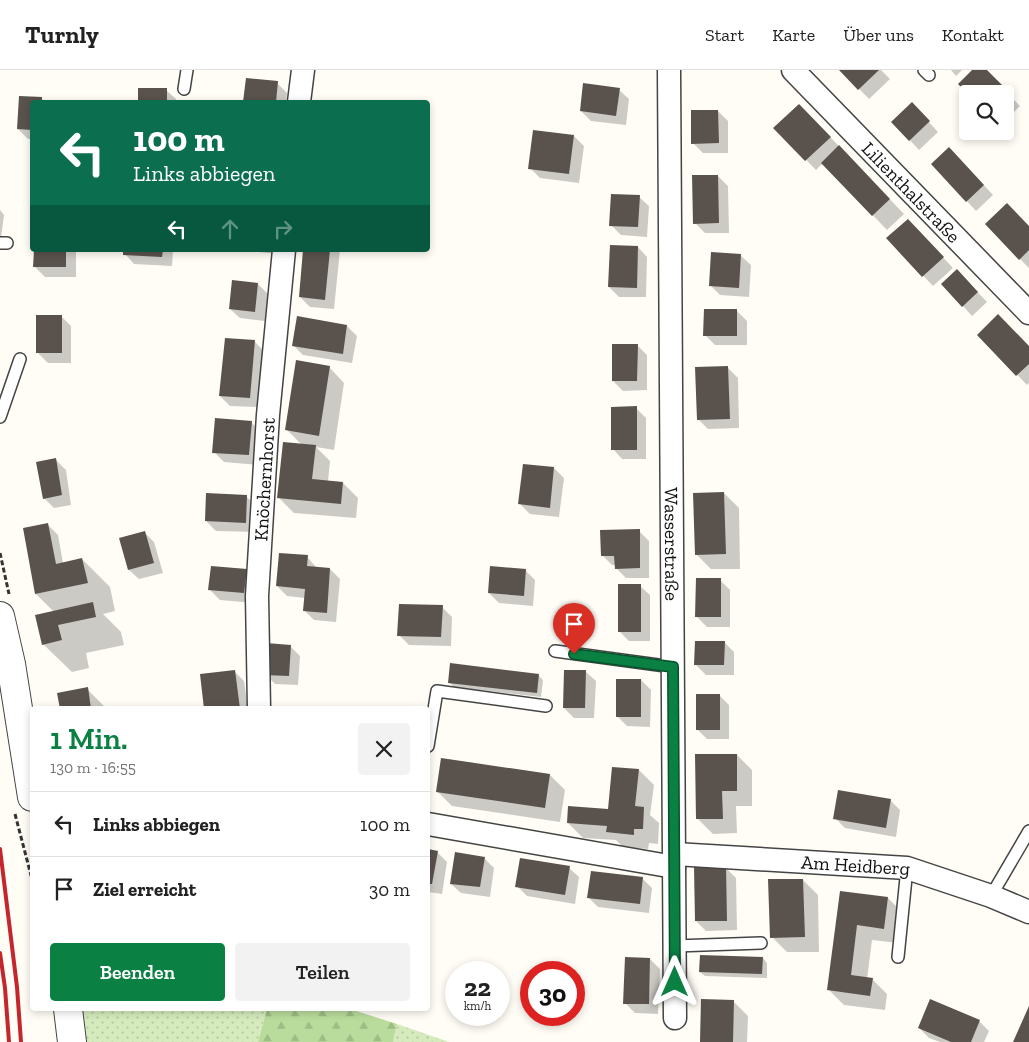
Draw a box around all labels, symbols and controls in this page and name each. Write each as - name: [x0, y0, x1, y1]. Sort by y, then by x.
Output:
- text: Turnly: [25, 20, 99, 49]
- text: Start: [705, 24, 744, 46]
- text: Karte: [772, 24, 815, 46]
- text: Über uns: [843, 24, 914, 46]
- text: Kontakt: [942, 24, 1004, 46]
- map controls: [959, 85, 1014, 140]
- button: search: [959, 85, 1014, 140]
- text: 100 m: [133, 118, 225, 160]
- icon: left: [50, 120, 115, 185]
- street label: Lilienthalstraße: [857, 137, 965, 248]
- text: Links abbiegen: [133, 160, 275, 187]
- icon: left: [163, 215, 191, 243]
- icon: ahead: [216, 215, 244, 243]
- icon: right: [269, 215, 297, 243]
- street label: Knöchernhorst: [249, 417, 280, 542]
- street label: Wasserstraße: [660, 487, 683, 601]
- pin: [553, 603, 595, 654]
- icon: arrive: [560, 610, 588, 638]
- text: 1 Min.: [50, 721, 128, 757]
- button: close: [358, 723, 410, 775]
- text: 130 m · 16:55: [50, 758, 136, 777]
- icon: left: [50, 810, 78, 838]
- text: Links abbiegen: [93, 813, 220, 836]
- text: 100 m: [360, 813, 410, 836]
- street label: Am Heidberg: [800, 851, 911, 880]
- icon: arrive: [50, 875, 78, 903]
- text: Ziel erreicht: [93, 878, 196, 901]
- text: 30 m: [369, 878, 410, 901]
- button: Beenden: [50, 943, 225, 1001]
- button: Teilen: [235, 943, 410, 1001]
- position arrow: [648, 955, 700, 1007]
- speed limit sign: 30: [520, 961, 585, 1026]
- text: 22: [464, 972, 491, 1002]
- text: km/h: [464, 999, 491, 1013]

